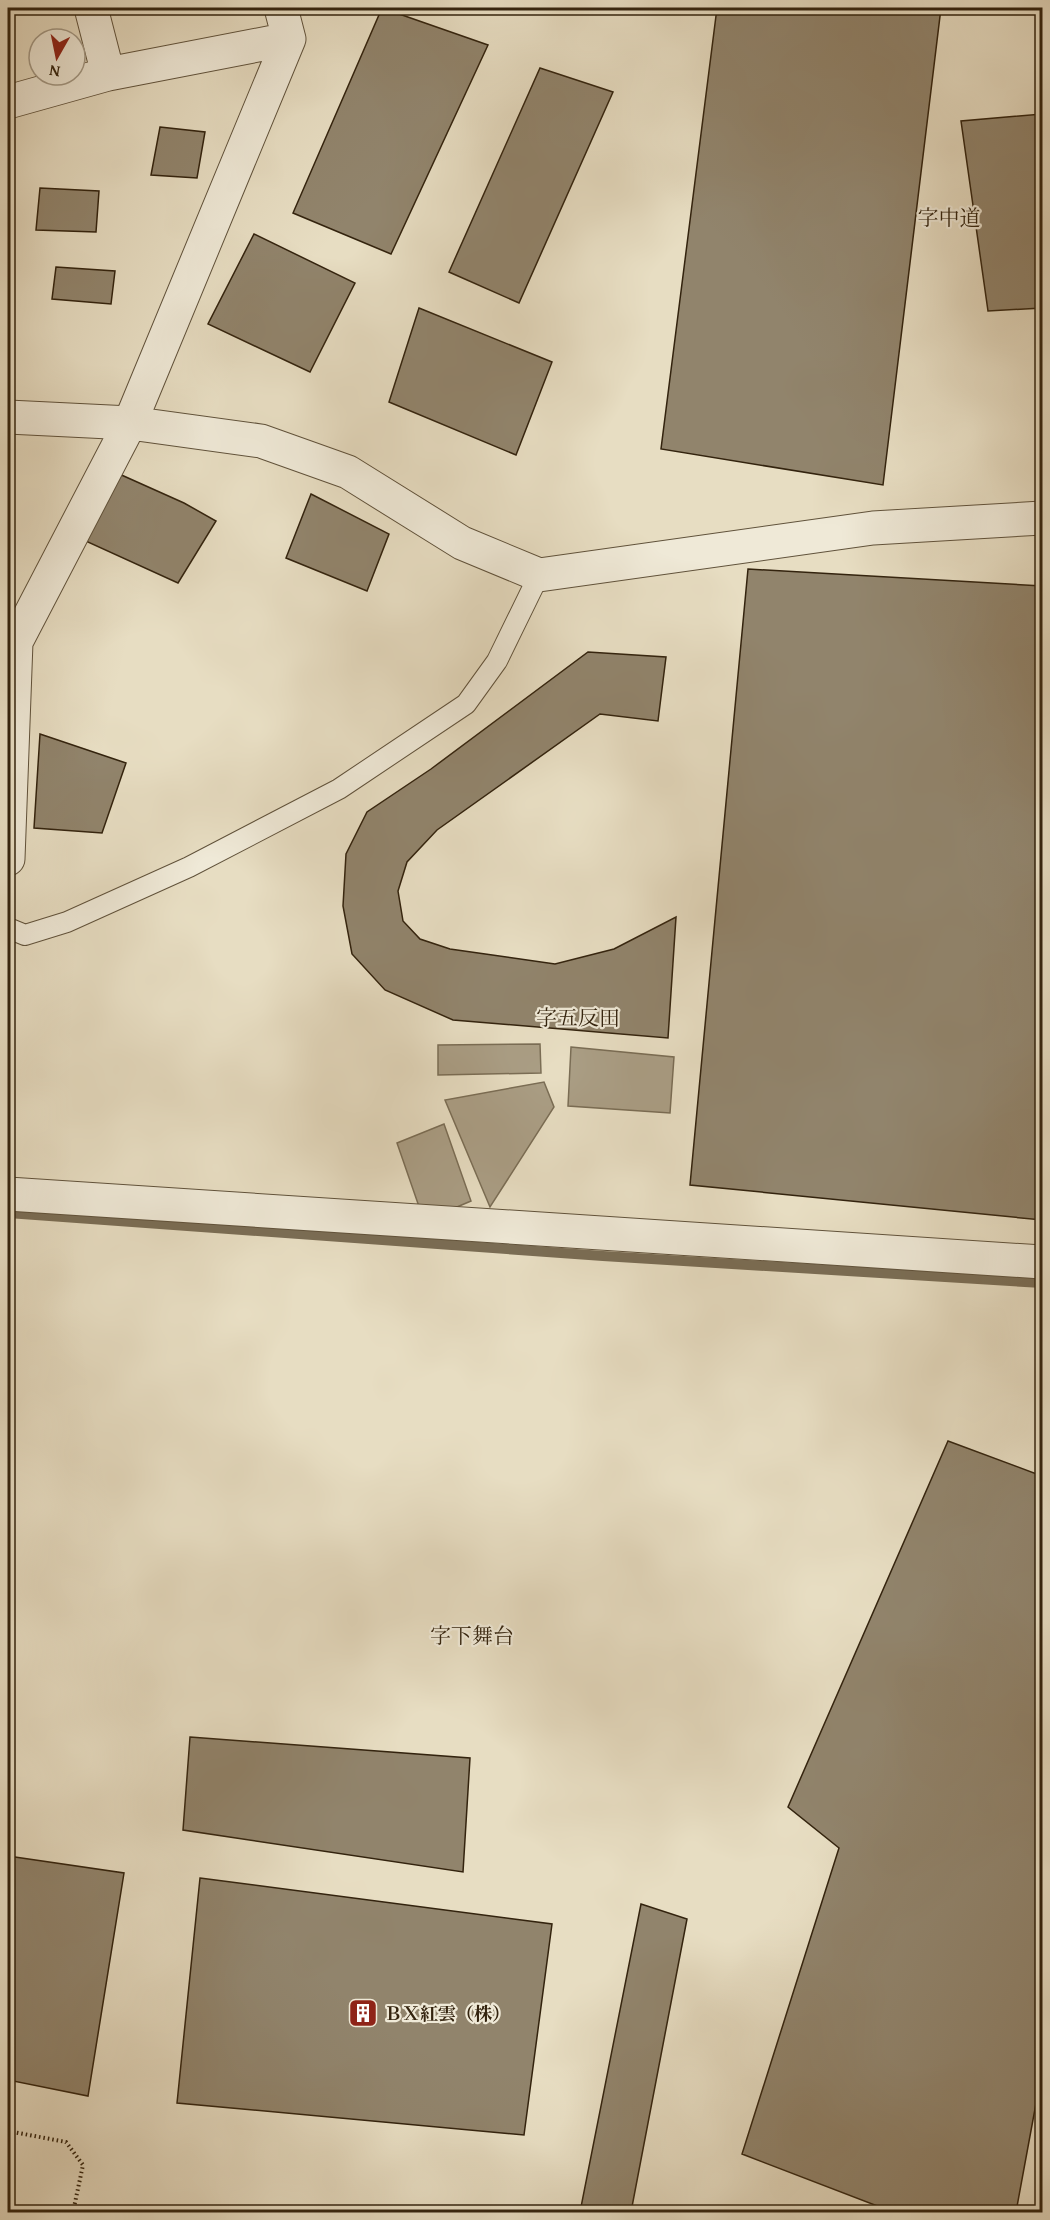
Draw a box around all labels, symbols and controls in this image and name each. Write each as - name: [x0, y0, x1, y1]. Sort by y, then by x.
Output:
- north arrow: [27, 27, 87, 87]
- text: N: [47, 59, 62, 85]
- district label: 字中道: [918, 202, 981, 233]
- district label: 字五反田: [536, 1002, 620, 1033]
- district label: 字下舞台: [430, 1620, 514, 1651]
- building icon: ＢＸ紅雲（株）: [347, 1997, 379, 2029]
- place label: ＢＸ紅雲（株）: [384, 2000, 510, 2027]

